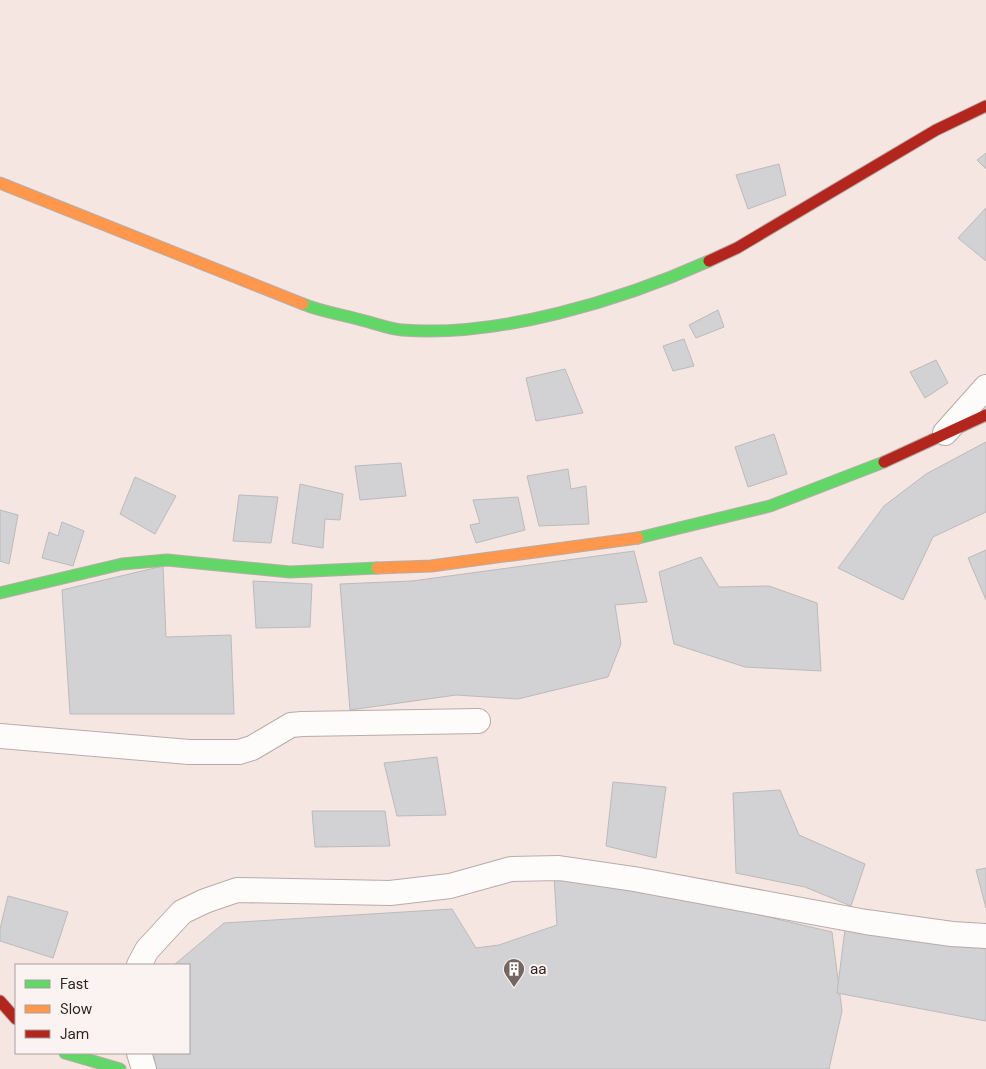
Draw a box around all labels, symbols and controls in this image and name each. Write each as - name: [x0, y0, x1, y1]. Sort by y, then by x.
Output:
- building icon: aa: [502, 957, 526, 988]
- place label: aa: [530, 959, 546, 979]
- legend: [15, 964, 190, 1054]
- text: Fast: [60, 974, 89, 994]
- text: Slow: [60, 999, 93, 1019]
- text: Jam: [60, 1024, 89, 1044]

